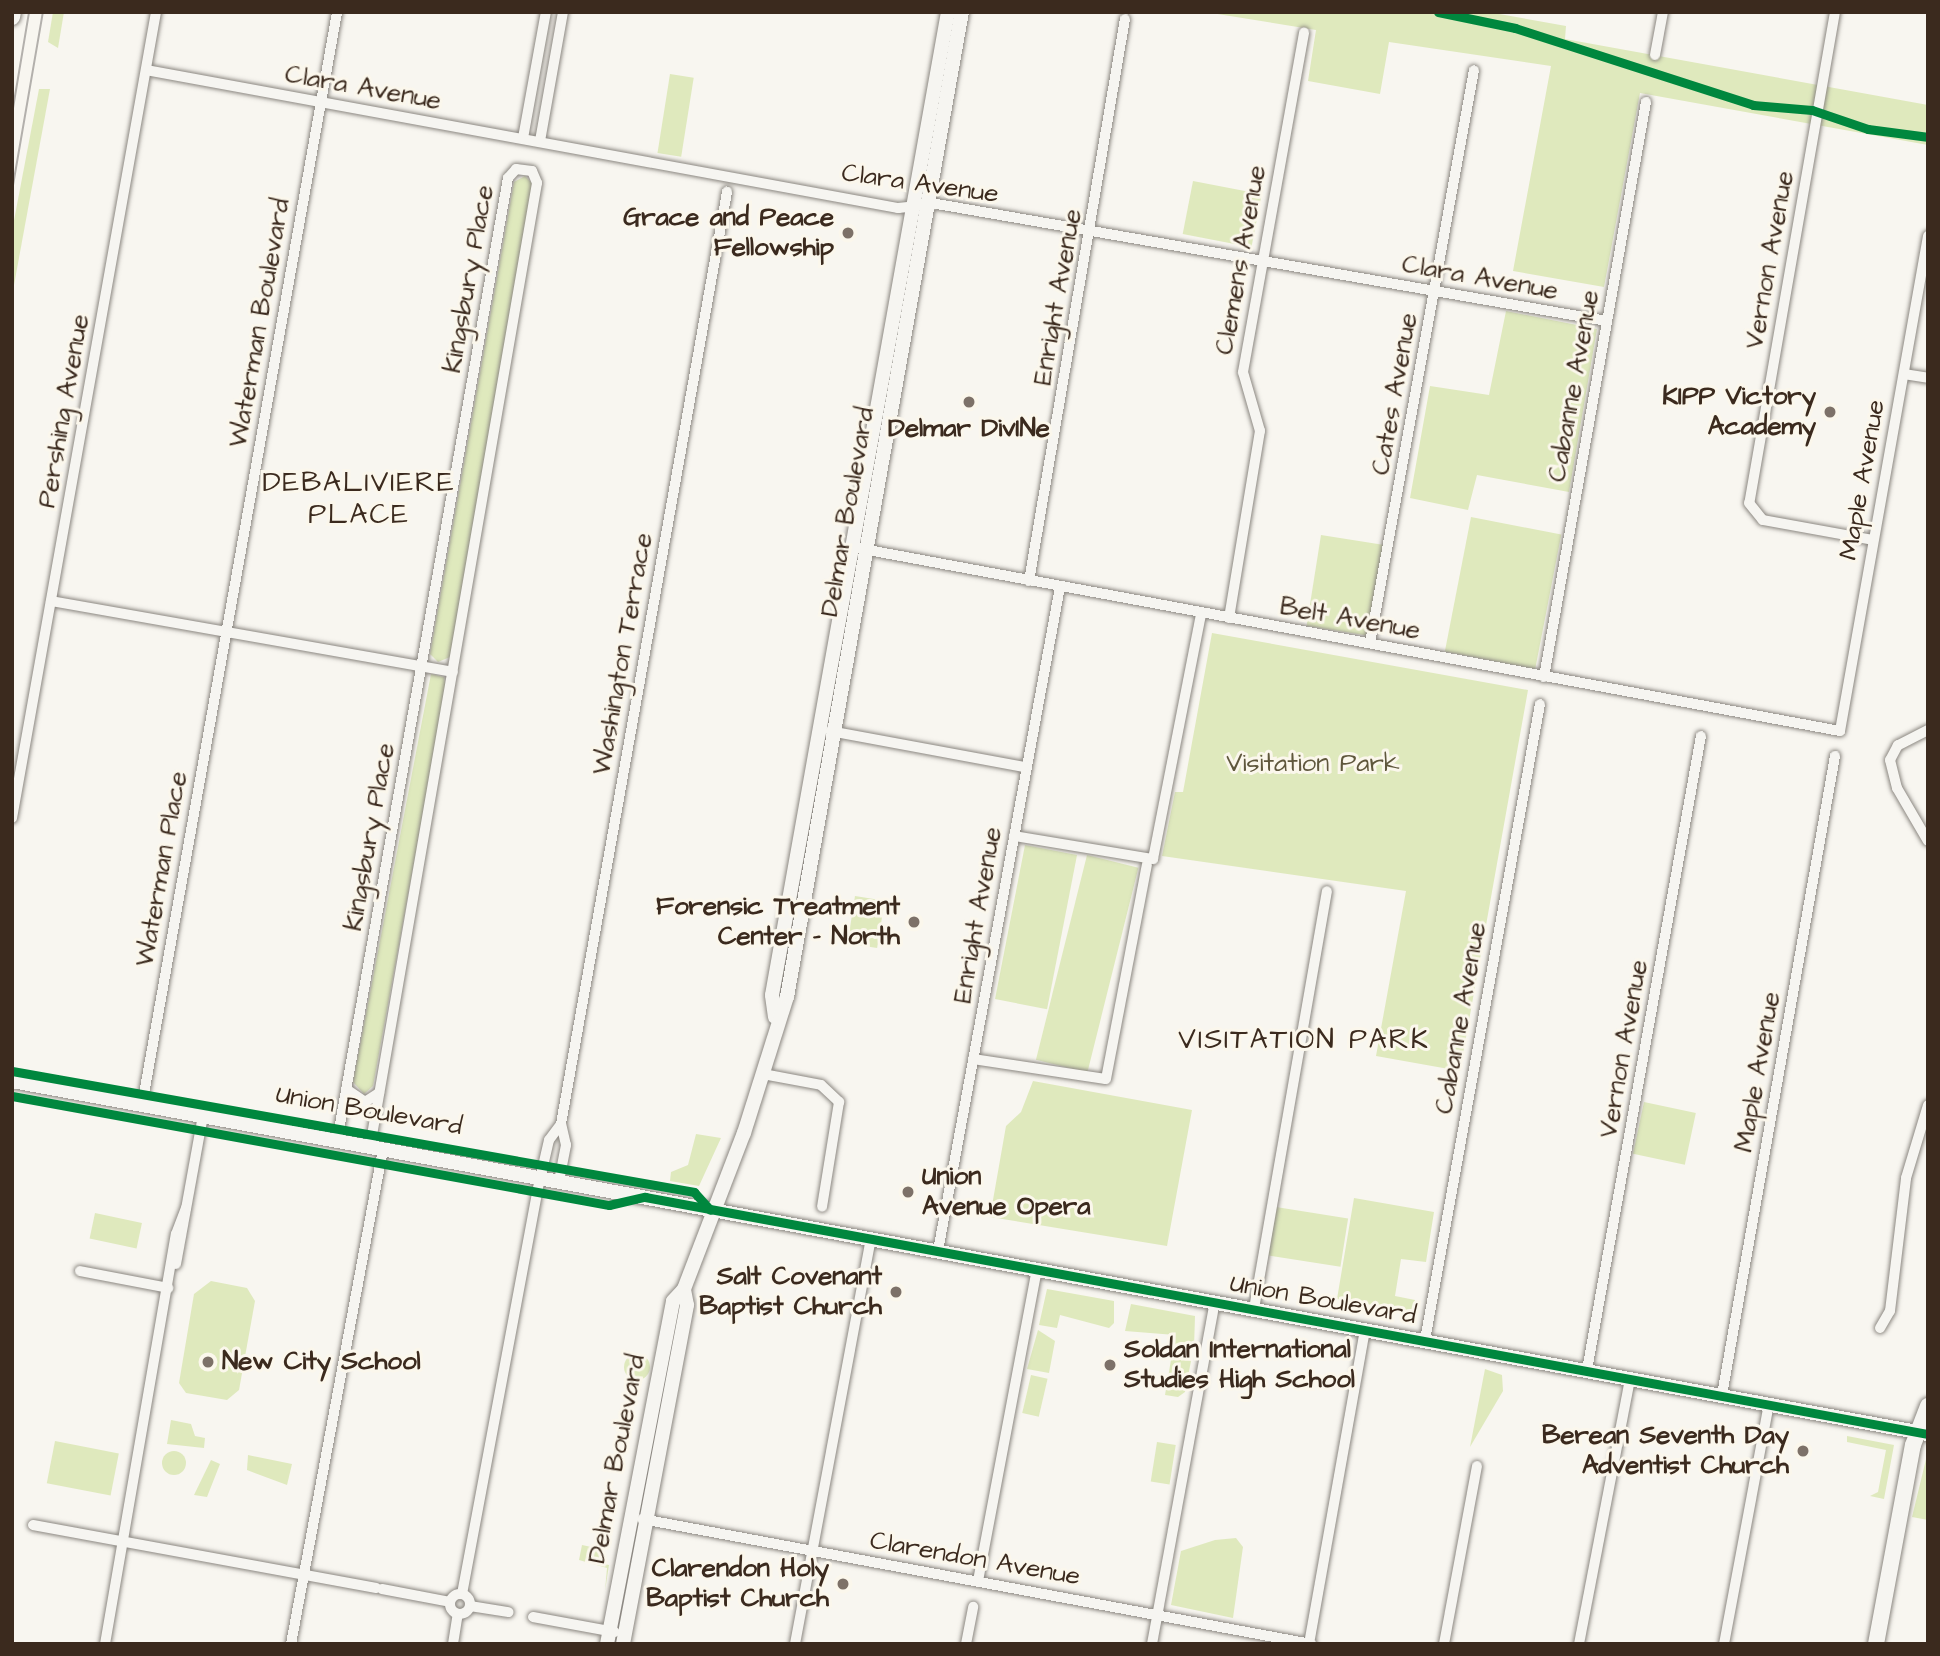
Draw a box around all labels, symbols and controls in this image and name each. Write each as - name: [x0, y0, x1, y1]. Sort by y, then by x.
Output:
- street label: Clara Avenue: [282, 59, 444, 117]
- street label: Clara Avenue: [840, 158, 1000, 210]
- street label: Clemens Avenue: [1209, 163, 1273, 357]
- street label: Vernon Avenue: [1739, 169, 1801, 351]
- street label: Kingsbury Place: [437, 183, 501, 375]
- street label: Waterman Boulevard: [223, 196, 297, 450]
- place label: Grace and Peace Fellowship: [623, 202, 834, 264]
- street label: Enright Avenue: [1027, 206, 1089, 388]
- marker: Grace and Peace Fellowship: [840, 225, 856, 241]
- street label: Clara Avenue: [1399, 249, 1561, 307]
- street label: Cabanne Avenue: [1542, 288, 1606, 484]
- street label: Cates Avenue: [1365, 310, 1425, 478]
- street label: Pershing Avenue: [32, 312, 96, 510]
- place label: KIPP Victory Academy: [1662, 381, 1816, 442]
- marker: Delmar DivINe: [961, 394, 977, 410]
- street label: Maple Avenue: [1834, 397, 1892, 563]
- marker: KIPP Victory Academy: [1822, 404, 1838, 420]
- street label: Delmar Boulevard: [814, 405, 882, 619]
- place label: Delmar DivINe: [888, 413, 1050, 445]
- district label: DEBALIVIERE PLACE: [264, 466, 454, 532]
- street label: Washington Terrace: [586, 531, 660, 777]
- street label: Belt Avenue: [1277, 591, 1423, 647]
- street label: Kingsbury Place: [338, 741, 402, 933]
- park label: Visitation Park: [1226, 748, 1400, 780]
- street label: Waterman Place: [129, 769, 195, 969]
- street label: Enright Avenue: [947, 824, 1009, 1006]
- place label: Forensic Treatment Center - North: [656, 891, 900, 953]
- marker: Forensic Treatment Center - North: [906, 914, 922, 930]
- street label: Cabanne Avenue: [1429, 920, 1493, 1116]
- street label: Vernon Avenue: [1593, 958, 1655, 1140]
- street label: Maple Avenue: [1729, 989, 1787, 1155]
- district label: VISITATION PARK: [1180, 1023, 1428, 1057]
- street label: Union Boulevard: [274, 1079, 464, 1143]
- place label: Union Avenue Opera: [922, 1161, 1090, 1222]
- marker: Union Avenue Opera: [900, 1184, 916, 1200]
- place label: Salt Covenant Baptist Church: [699, 1261, 882, 1322]
- street label: Union Boulevard: [1228, 1268, 1418, 1332]
- marker: Salt Covenant Baptist Church: [888, 1284, 904, 1300]
- place label: Soldan International Studies High School: [1124, 1334, 1355, 1396]
- place label: New City School: [222, 1346, 421, 1378]
- street label: Delmar Boulevard: [581, 1352, 653, 1566]
- marker: New City School: [200, 1354, 216, 1370]
- marker: Soldan International Studies High School: [1102, 1357, 1118, 1373]
- place label: Berean Seventh Day Adventist Church: [1542, 1420, 1789, 1482]
- marker: Berean Seventh Day Adventist Church: [1795, 1443, 1811, 1459]
- street label: Clarendon Avenue: [867, 1525, 1083, 1593]
- place label: Clarendon Holy Baptist Church: [646, 1553, 829, 1614]
- marker: Clarendon Holy Baptist Church: [835, 1576, 851, 1592]

